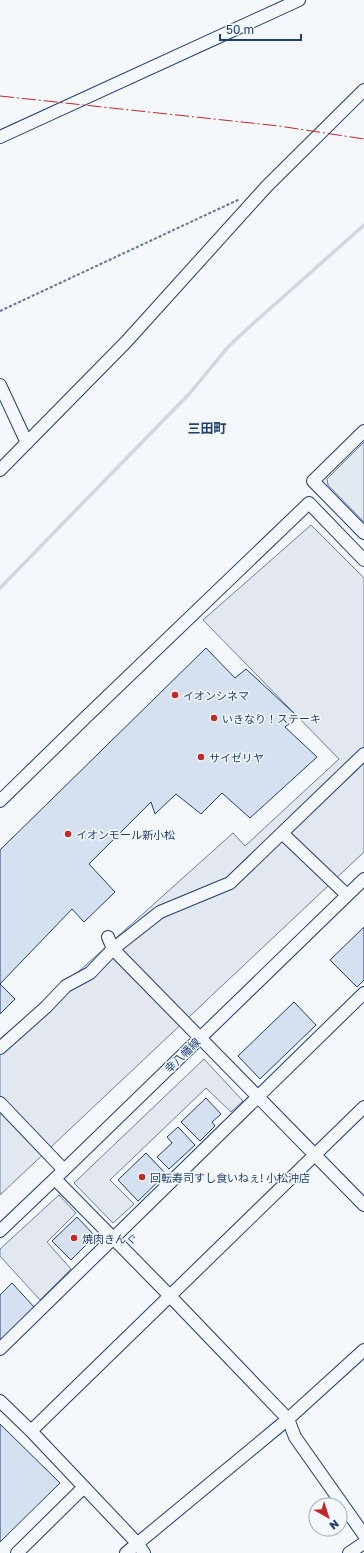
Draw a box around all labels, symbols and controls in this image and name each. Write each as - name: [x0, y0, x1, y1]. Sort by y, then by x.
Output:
- scale bar: [220, 16, 301, 42]
- text: 50 m: [226, 22, 254, 37]
- district label: 三田町: [187, 420, 227, 436]
- place label: イオンシネマ: [183, 689, 249, 702]
- marker: イオンシネマ: [170, 690, 180, 700]
- place label: いきなり！ステーキ: [222, 712, 321, 725]
- marker: いきなり！ステーキ: [209, 713, 219, 723]
- place label: サイゼリヤ: [209, 751, 264, 764]
- marker: サイゼリヤ: [196, 752, 206, 762]
- place label: イオンモール新小松: [76, 828, 175, 841]
- marker: イオンモール新小松: [63, 829, 73, 839]
- street label: 幸八幡線: [162, 1035, 202, 1075]
- place label: 回転寿司すし食いねぇ! 小松沖店: [150, 1171, 310, 1184]
- marker: 回転寿司すし食いねぇ! 小松沖店: [137, 1172, 147, 1182]
- place label: 焼肉きんぐ: [82, 1232, 137, 1245]
- marker: 焼肉きんぐ: [69, 1233, 79, 1243]
- north arrow: [308, 1497, 348, 1537]
- text: N: [327, 1517, 342, 1533]

